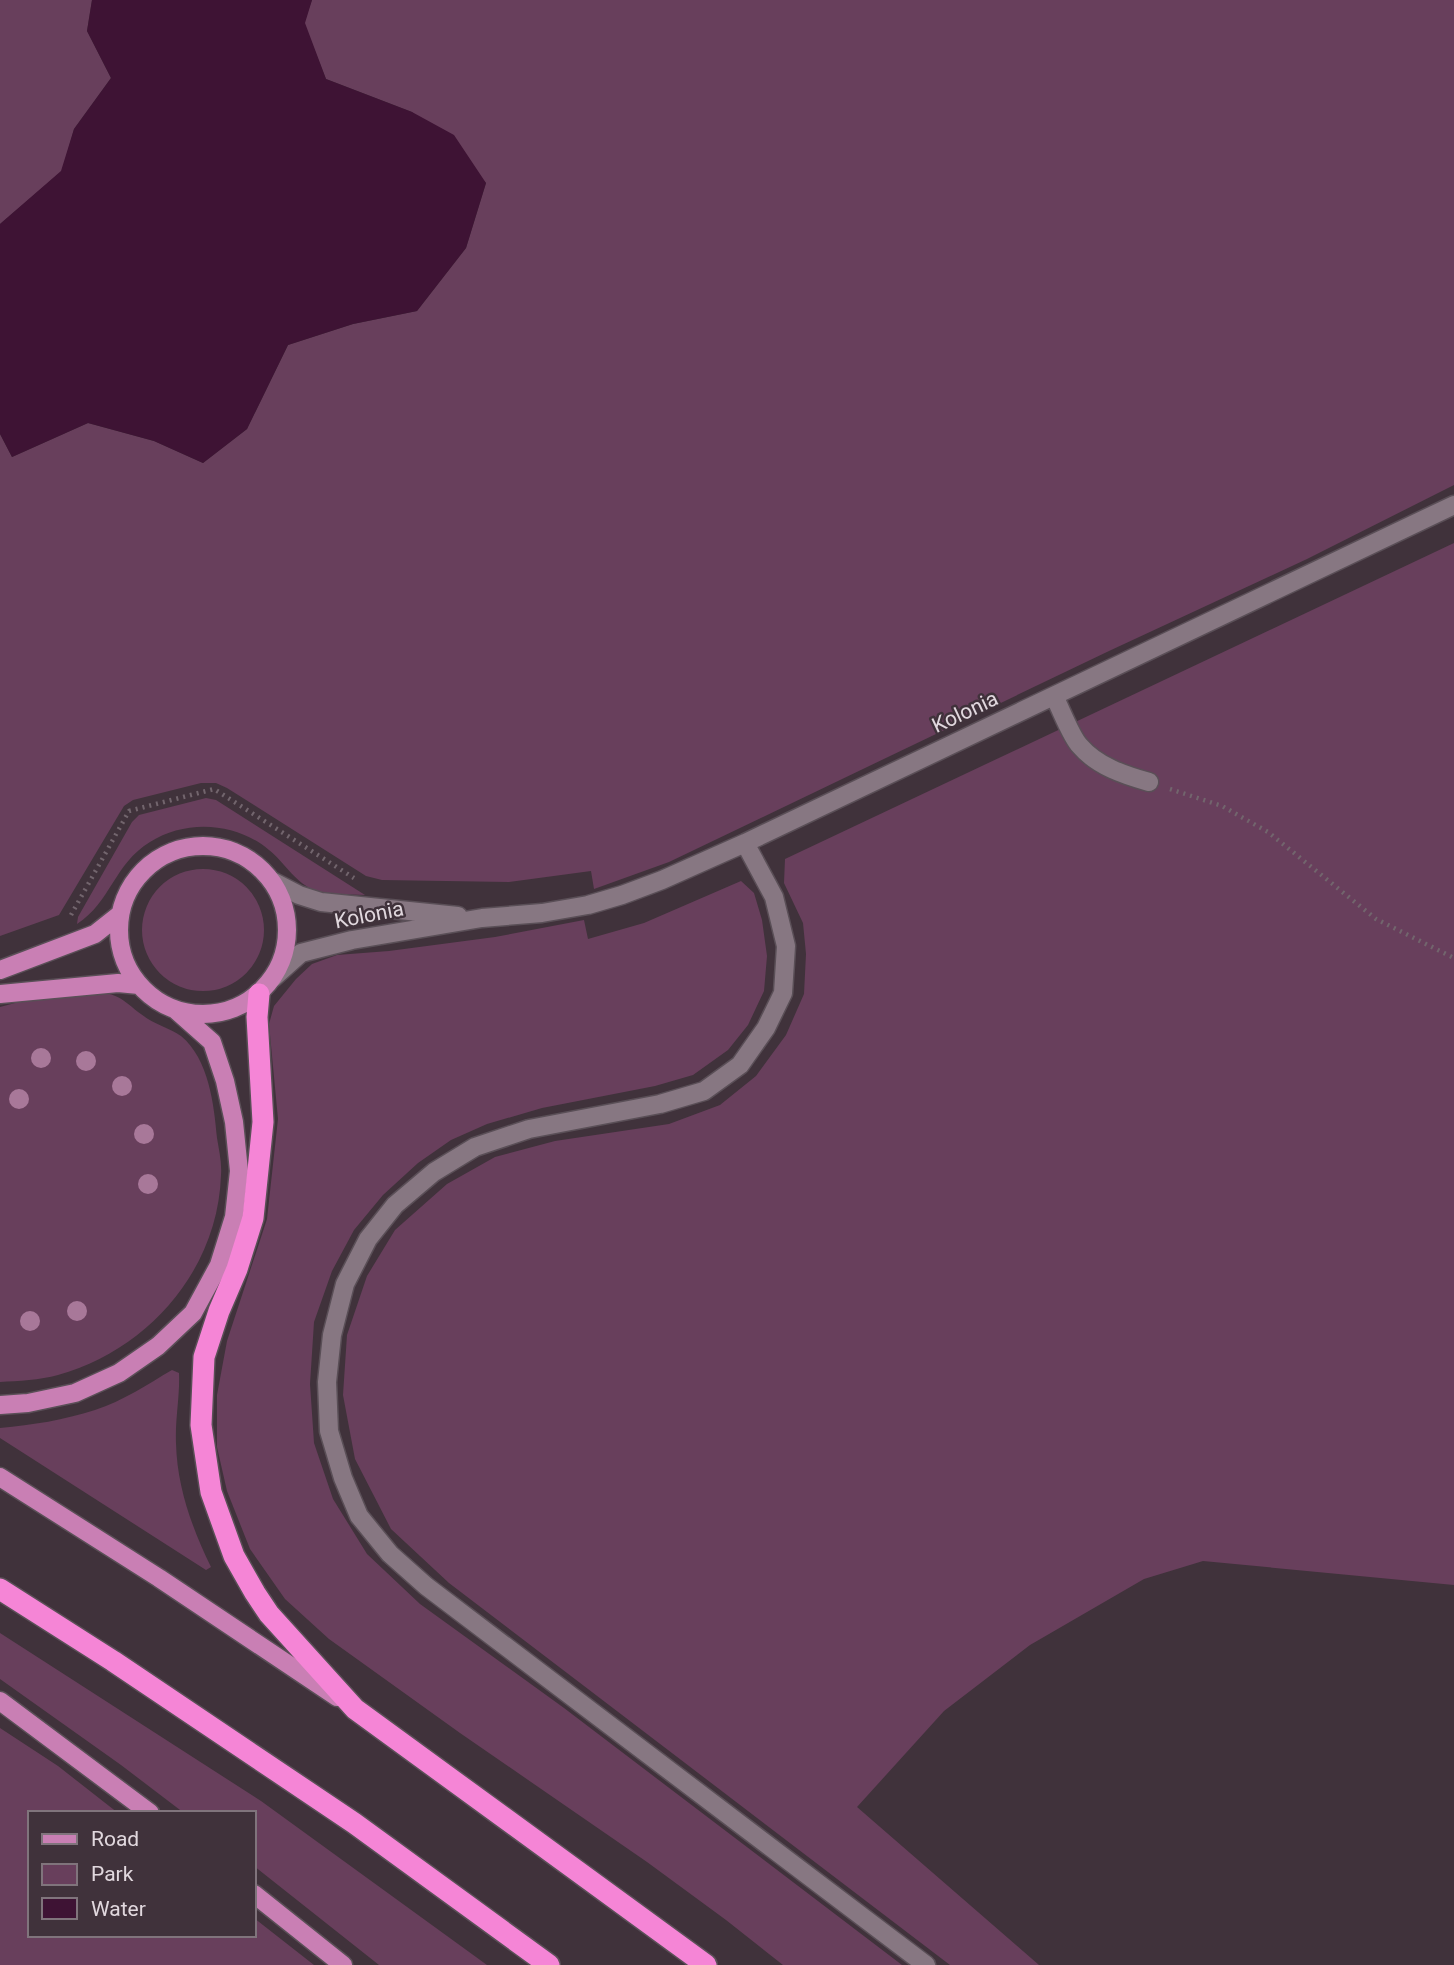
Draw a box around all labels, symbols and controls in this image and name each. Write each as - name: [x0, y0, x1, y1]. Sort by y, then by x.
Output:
- street label: Kolonia: [928, 686, 1002, 738]
- street label: Kolonia: [332, 897, 406, 933]
- legend: [28, 1811, 256, 1937]
- text: Road: [91, 1827, 139, 1851]
- text: Park: [91, 1862, 134, 1886]
- text: Water: [91, 1897, 146, 1921]

